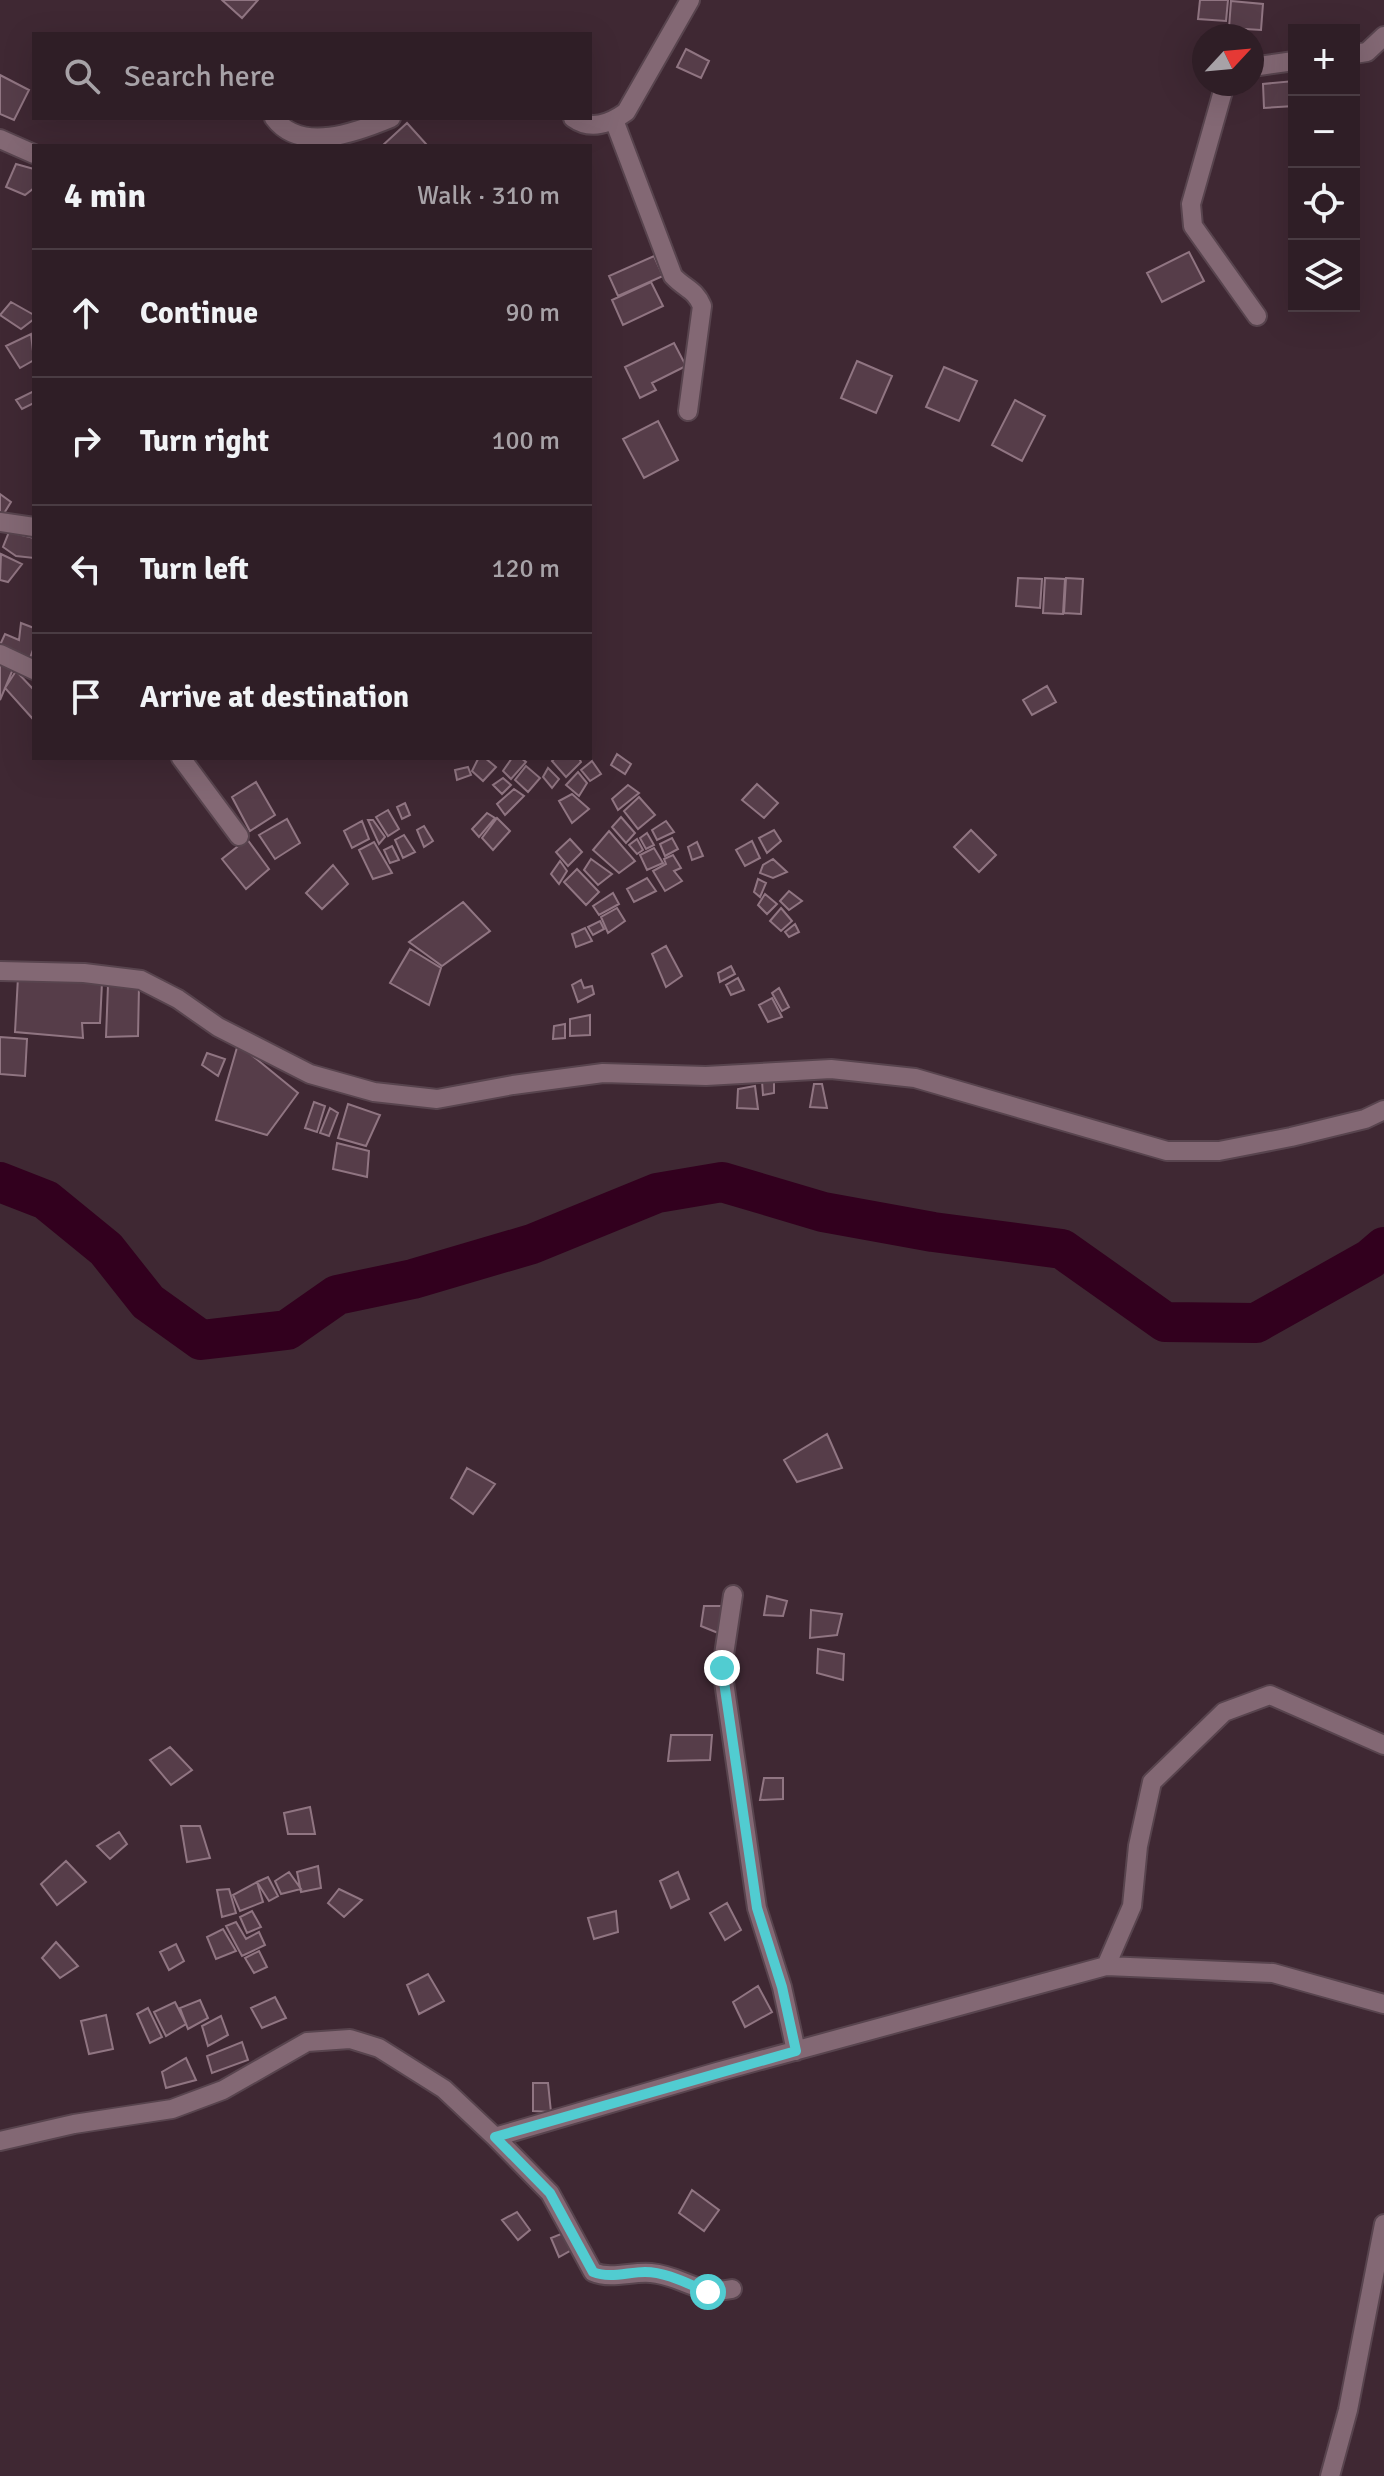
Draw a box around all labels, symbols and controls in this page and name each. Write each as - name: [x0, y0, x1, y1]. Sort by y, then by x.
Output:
- north arrow: [1192, 24, 1264, 96]
- map controls: [1288, 24, 1360, 312]
- button: +: [1288, 24, 1360, 96]
- search box: [32, 32, 592, 120]
- icon: search: [60, 54, 104, 98]
- text: Search here: [124, 58, 275, 95]
- button: −: [1288, 96, 1360, 168]
- button: locate: [1288, 168, 1360, 240]
- text: 4 min: [64, 175, 146, 217]
- text: Walk · 310 m: [417, 180, 560, 212]
- button: layers: [1288, 240, 1360, 312]
- icon: ahead: [64, 291, 108, 335]
- text: Continue: [140, 295, 258, 332]
- text: 90 m: [505, 297, 560, 329]
- icon: right: [64, 419, 108, 463]
- text: Turn right: [140, 423, 269, 460]
- text: 100 m: [491, 425, 560, 457]
- icon: left: [64, 547, 108, 591]
- text: Turn left: [140, 551, 249, 588]
- text: 120 m: [491, 553, 560, 585]
- icon: arrive: [64, 675, 108, 719]
- text: Arrive at destination: [140, 679, 409, 716]
- route end: [704, 1650, 740, 1686]
- route start: [690, 2274, 726, 2310]

